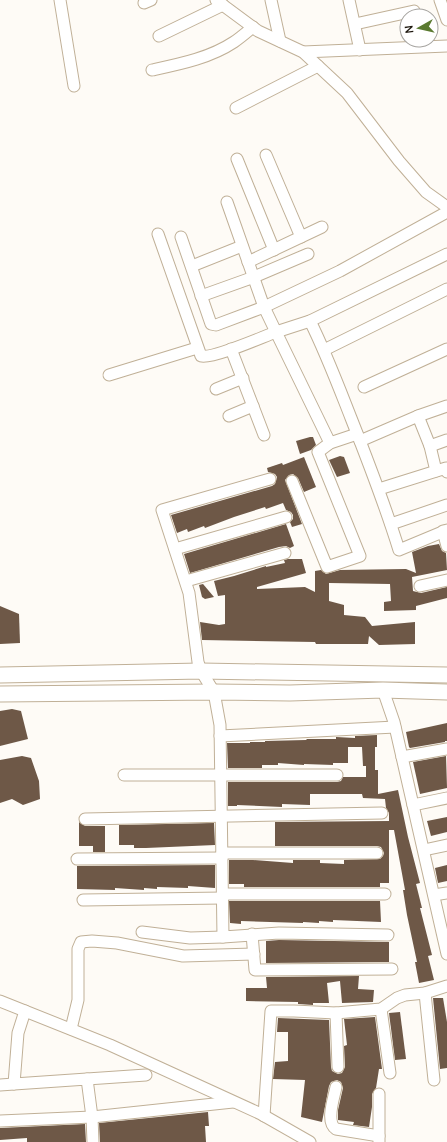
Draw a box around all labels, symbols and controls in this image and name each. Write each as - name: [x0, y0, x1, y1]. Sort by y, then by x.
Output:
- north arrow: [399, 8, 439, 48]
- text: N: [401, 24, 417, 34]

